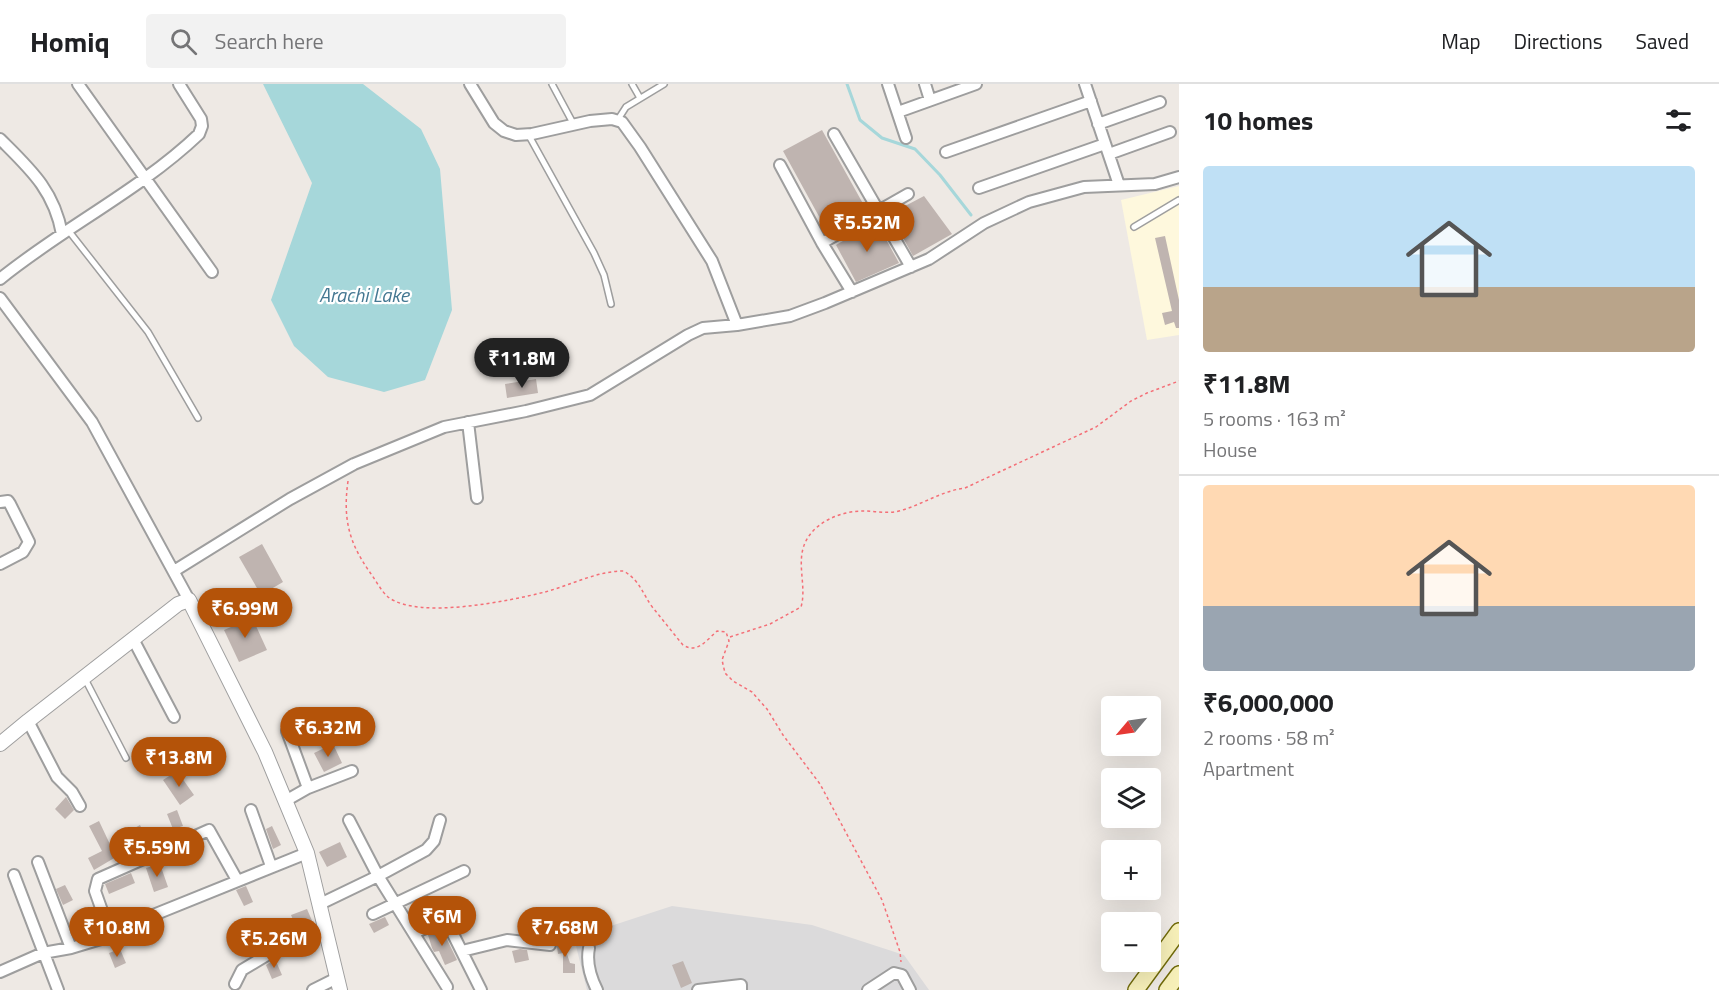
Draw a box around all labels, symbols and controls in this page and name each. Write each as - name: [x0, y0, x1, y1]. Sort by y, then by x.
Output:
- search box: [146, 14, 566, 68]
- text: Homiq: [30, 20, 110, 63]
- text: Search here: [215, 24, 324, 58]
- icon: search: [167, 25, 200, 58]
- text: Map: [1441, 25, 1481, 57]
- text: Directions: [1514, 25, 1603, 57]
- text: Saved: [1636, 25, 1689, 57]
- text: 10 homes: [1203, 101, 1313, 140]
- icon: filters: [1662, 104, 1695, 137]
- pin: ₹5.52M: [818, 202, 916, 253]
- icon: home: [1395, 205, 1503, 313]
- text: ₹5.52M: [833, 206, 901, 237]
- water label: Arachi Lake: [319, 279, 411, 310]
- pin: ₹11.8M: [473, 338, 571, 389]
- text: ₹11.8M: [488, 342, 556, 373]
- text: ₹11.8M: [1203, 364, 1291, 403]
- text: 5 rooms · 163 m²: [1203, 403, 1346, 434]
- text: House: [1203, 434, 1257, 465]
- icon: home: [1395, 524, 1503, 632]
- pin: ₹6.99M: [196, 588, 294, 639]
- text: ₹6.99M: [211, 592, 279, 623]
- text: ₹6,000,000: [1203, 683, 1333, 722]
- north arrow: [1101, 696, 1161, 756]
- map controls: [1101, 696, 1161, 972]
- pin: ₹6.32M: [279, 707, 377, 758]
- text: ₹6.32M: [294, 711, 362, 742]
- text: 2 rooms · 58 m²: [1203, 722, 1335, 753]
- pin: ₹13.8M: [130, 737, 228, 788]
- text: ₹13.8M: [145, 741, 213, 772]
- text: Apartment: [1203, 753, 1294, 784]
- button: layers: [1101, 768, 1161, 828]
- pin: ₹5.59M: [108, 827, 206, 878]
- text: ₹5.59M: [123, 831, 191, 862]
- button: +: [1101, 840, 1161, 900]
- pin: ₹6M: [413, 896, 471, 947]
- text: ₹6M: [422, 900, 462, 931]
- pin: ₹10.8M: [68, 907, 166, 958]
- pin: ₹7.68M: [516, 907, 614, 958]
- text: ₹10.8M: [83, 911, 151, 942]
- text: ₹7.68M: [531, 911, 599, 942]
- button: −: [1101, 912, 1161, 972]
- pin: ₹5.26M: [225, 918, 323, 969]
- text: ₹5.26M: [240, 922, 308, 953]

